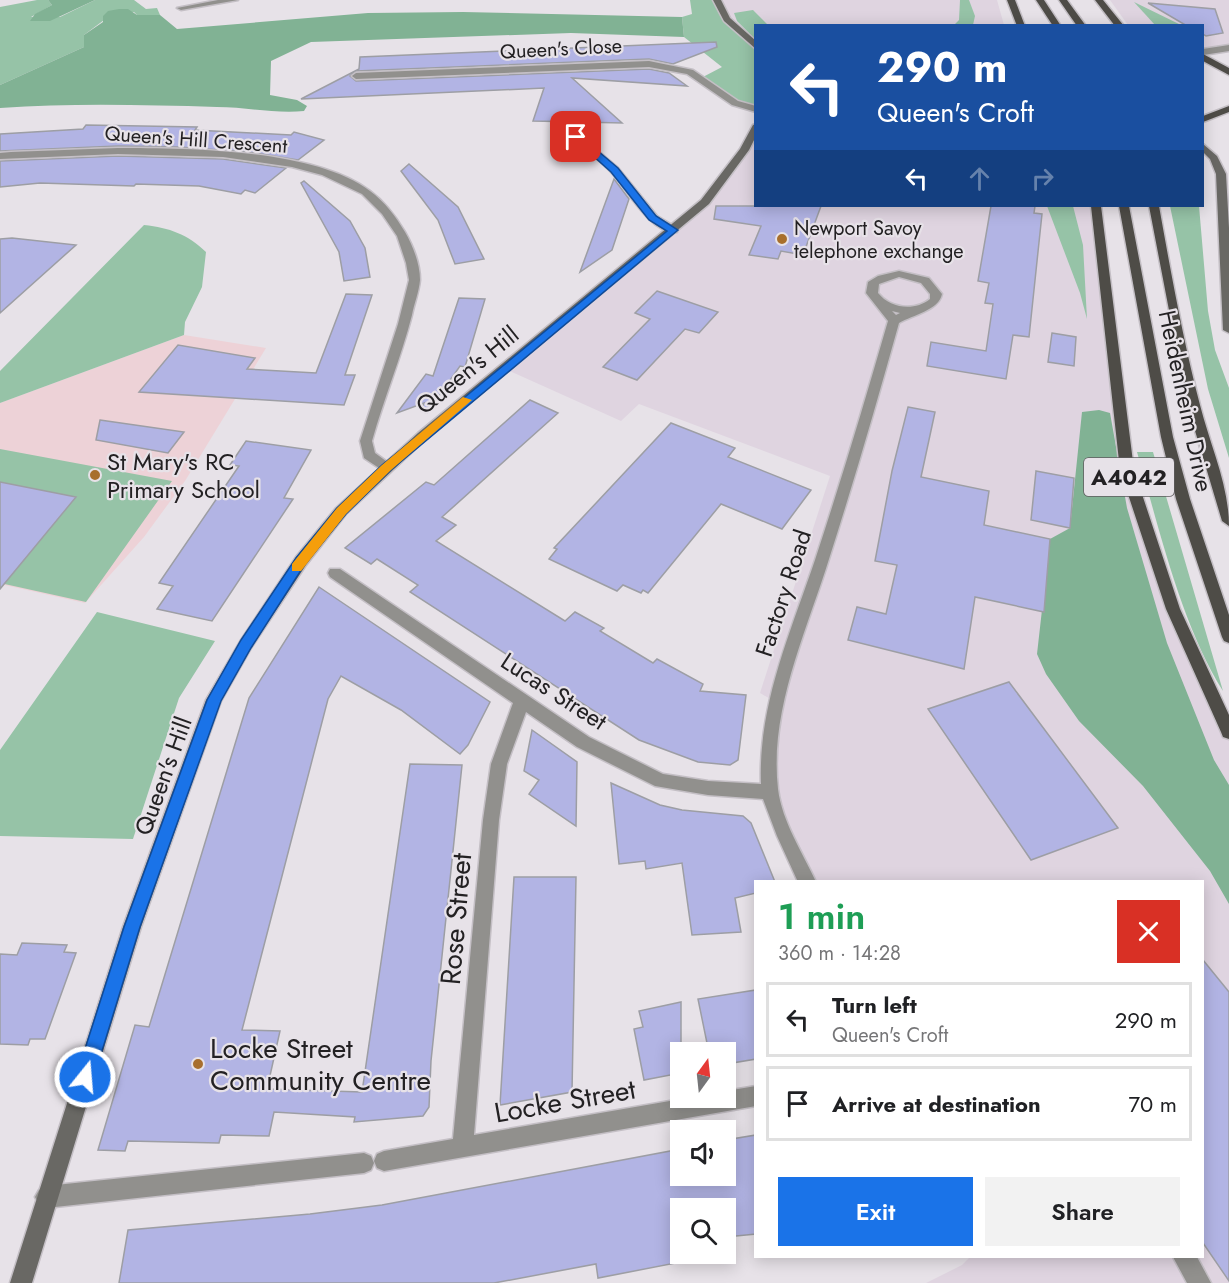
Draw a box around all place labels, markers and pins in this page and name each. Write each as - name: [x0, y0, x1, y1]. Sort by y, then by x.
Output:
- pin: [550, 111, 601, 162]
- place label: Newport Savoy telephone exchange: [794, 214, 964, 266]
- marker: Newport Savoy telephone exchange: [775, 232, 789, 246]
- place label: St Mary's RC Primary School: [107, 444, 260, 507]
- marker: St Mary's RC Primary School: [88, 468, 102, 482]
- place label: Locke Street Community Centre: [210, 1028, 431, 1101]
- marker: Locke Street Community Centre: [191, 1057, 205, 1071]

